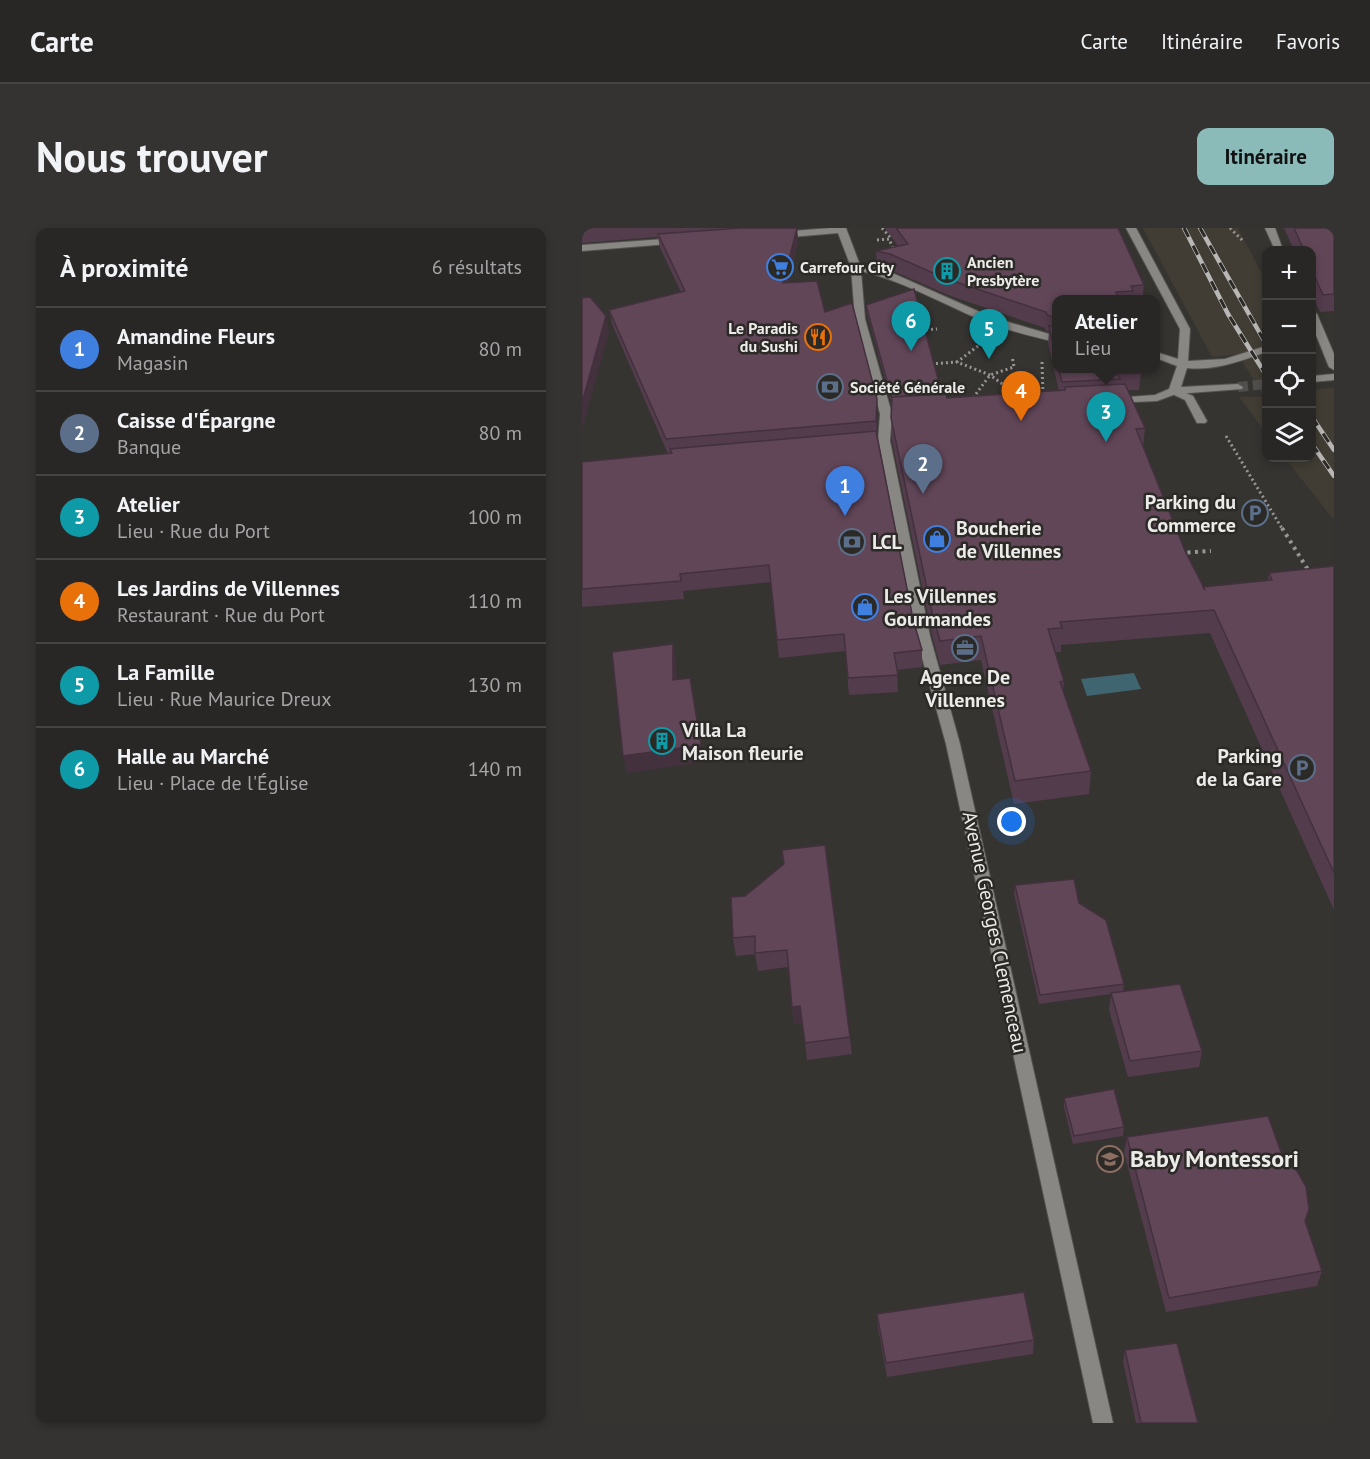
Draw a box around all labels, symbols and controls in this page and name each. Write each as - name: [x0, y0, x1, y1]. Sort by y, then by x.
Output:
- text: Carte: [30, 23, 94, 60]
- text: Carte: [1081, 28, 1128, 55]
- text: Itinéraire: [1161, 28, 1243, 55]
- text: Favoris: [1276, 28, 1340, 55]
- button: Itinéraire: [1197, 128, 1334, 185]
- text: Nous trouver: [36, 129, 267, 184]
- map controls: [1262, 246, 1316, 462]
- button: +: [1262, 246, 1316, 300]
- text: À proximité: [60, 251, 188, 284]
- supermarket icon: Carrefour City: [765, 252, 795, 282]
- place label: Ancien Presbytère: [967, 252, 1039, 290]
- text: 6 résultats: [432, 254, 522, 280]
- building icon: Ancien Presbytère: [932, 256, 962, 286]
- place label: Carrefour City: [800, 257, 894, 277]
- popup: [1052, 295, 1160, 373]
- button: −: [1262, 300, 1316, 354]
- pin: 6: [892, 302, 930, 351]
- text: Atelier: [1075, 307, 1137, 335]
- pin: 5: [970, 310, 1008, 359]
- place label: Le Paradis du Sushi: [728, 318, 798, 356]
- text: Amandine Fleurs: [117, 322, 275, 350]
- restaurant icon: Le Paradis du Sushi: [803, 322, 833, 352]
- text: Lieu: [1075, 335, 1111, 361]
- text: 1: [74, 336, 85, 362]
- text: 80 m: [479, 336, 522, 362]
- text: Magasin: [117, 350, 188, 376]
- button: locate: [1262, 354, 1316, 408]
- bank icon: Société Générale: [815, 372, 845, 402]
- pin: 4: [1002, 372, 1040, 421]
- place label: Société Générale: [850, 377, 965, 397]
- pin: 3: [1086, 392, 1126, 442]
- text: Caisse d'Épargne: [117, 406, 276, 434]
- button: layers: [1262, 408, 1316, 462]
- text: 2: [74, 420, 85, 446]
- text: 80 m: [479, 420, 522, 446]
- text: Banque: [117, 434, 181, 460]
- pin: 2: [904, 444, 942, 494]
- pin: 1: [826, 466, 864, 516]
- place label: Parking du Commerce: [1145, 489, 1236, 538]
- text: Atelier: [117, 490, 180, 518]
- parking icon: Parking du Commerce: [1240, 498, 1270, 528]
- text: 3: [74, 504, 85, 530]
- text: 100 m: [468, 504, 522, 530]
- place label: Boucherie de Villennes: [956, 515, 1061, 564]
- text: Lieu · Rue du Port: [117, 518, 270, 544]
- shop icon: Boucherie de Villennes: [922, 524, 952, 554]
- bank icon: LCL: [837, 527, 867, 557]
- place label: LCL: [872, 529, 903, 555]
- text: Les Jardins de Villennes: [117, 574, 340, 602]
- place label: Les Villennes Gourmandes: [884, 583, 996, 632]
- text: 4: [74, 588, 85, 614]
- text: 110 m: [468, 588, 522, 614]
- shop icon: Les Villennes Gourmandes: [850, 592, 880, 622]
- text: Restaurant · Rue du Port: [117, 602, 325, 628]
- office icon: Agence De Villennes: [950, 633, 980, 663]
- text: La Famille: [117, 658, 215, 686]
- place label: Agence De Villennes: [920, 664, 1010, 713]
- text: 5: [74, 672, 85, 698]
- text: 130 m: [468, 672, 522, 698]
- text: Lieu · Rue Maurice Dreux: [117, 686, 332, 712]
- place label: Villa La Maison fleurie: [681, 717, 804, 766]
- building icon: Villa La Maison fleurie: [647, 726, 677, 756]
- text: Halle au Marché: [117, 742, 269, 770]
- place label: Parking de la Gare: [1196, 743, 1282, 792]
- parking icon: Parking de la Gare: [1287, 753, 1317, 783]
- text: 6: [74, 756, 85, 782]
- text: 140 m: [468, 756, 522, 782]
- text: Lieu · Place de l'Église: [117, 770, 308, 796]
- your location: [997, 807, 1026, 836]
- street label: Avenue Georges Clemenceau: [957, 809, 1033, 1055]
- place label: Baby Montessori: [1130, 1143, 1299, 1174]
- school or university icon: Baby Montessori: [1095, 1144, 1125, 1174]

